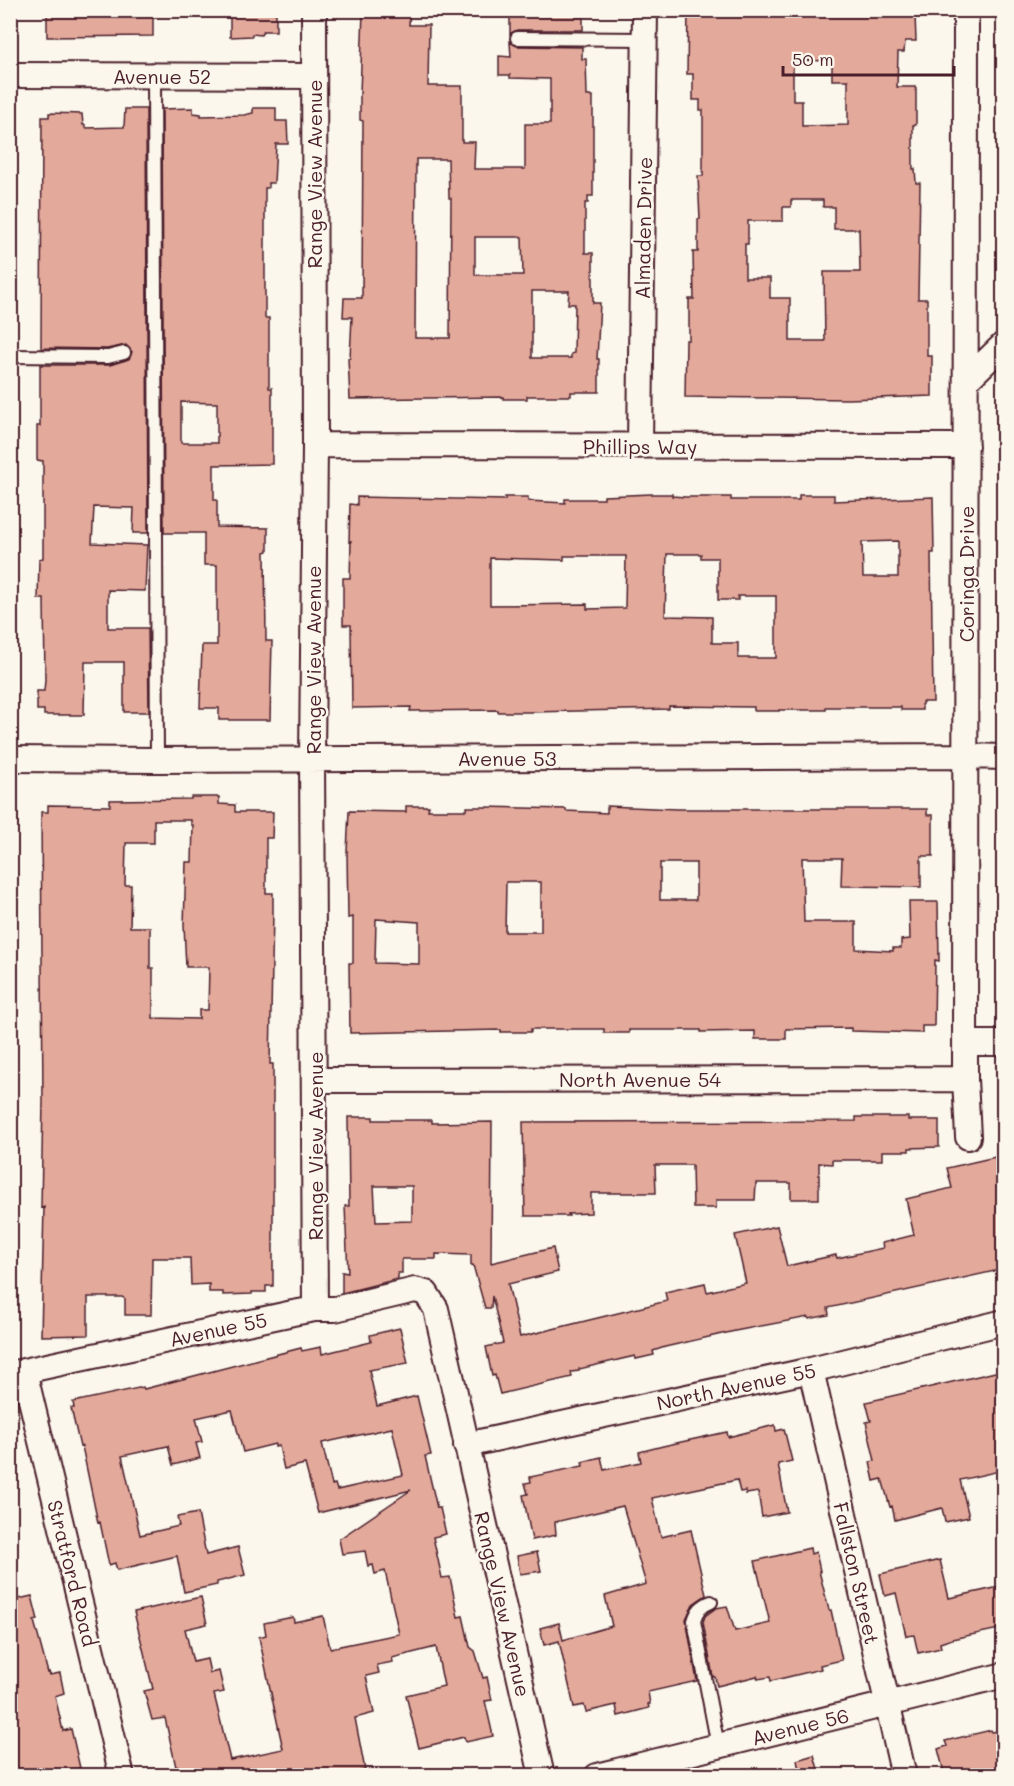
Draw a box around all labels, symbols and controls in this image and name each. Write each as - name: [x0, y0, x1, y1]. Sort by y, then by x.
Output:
- scale bar: [783, 39, 954, 77]
- text: 50 m: [792, 47, 834, 71]
- street label: Avenue 52: [113, 63, 211, 89]
- street label: Range View Avenue: [301, 79, 327, 269]
- street label: Almaden Drive: [629, 156, 657, 300]
- street label: Phillips Way: [583, 433, 697, 459]
- street label: Coringa Drive: [953, 506, 979, 642]
- street label: Range View Avenue: [300, 565, 326, 755]
- street label: Avenue 53: [458, 745, 556, 771]
- street label: Range View Avenue: [302, 1051, 328, 1241]
- street label: North Avenue 54: [559, 1066, 721, 1092]
- street label: Avenue 55: [167, 1306, 269, 1352]
- street label: North Avenue 55: [654, 1356, 818, 1416]
- street label: Stratford Road: [42, 1497, 104, 1649]
- street label: Fallston Street: [828, 1499, 886, 1647]
- street label: Range View Avenue: [469, 1509, 537, 1699]
- street label: Avenue 56: [749, 1701, 851, 1751]

